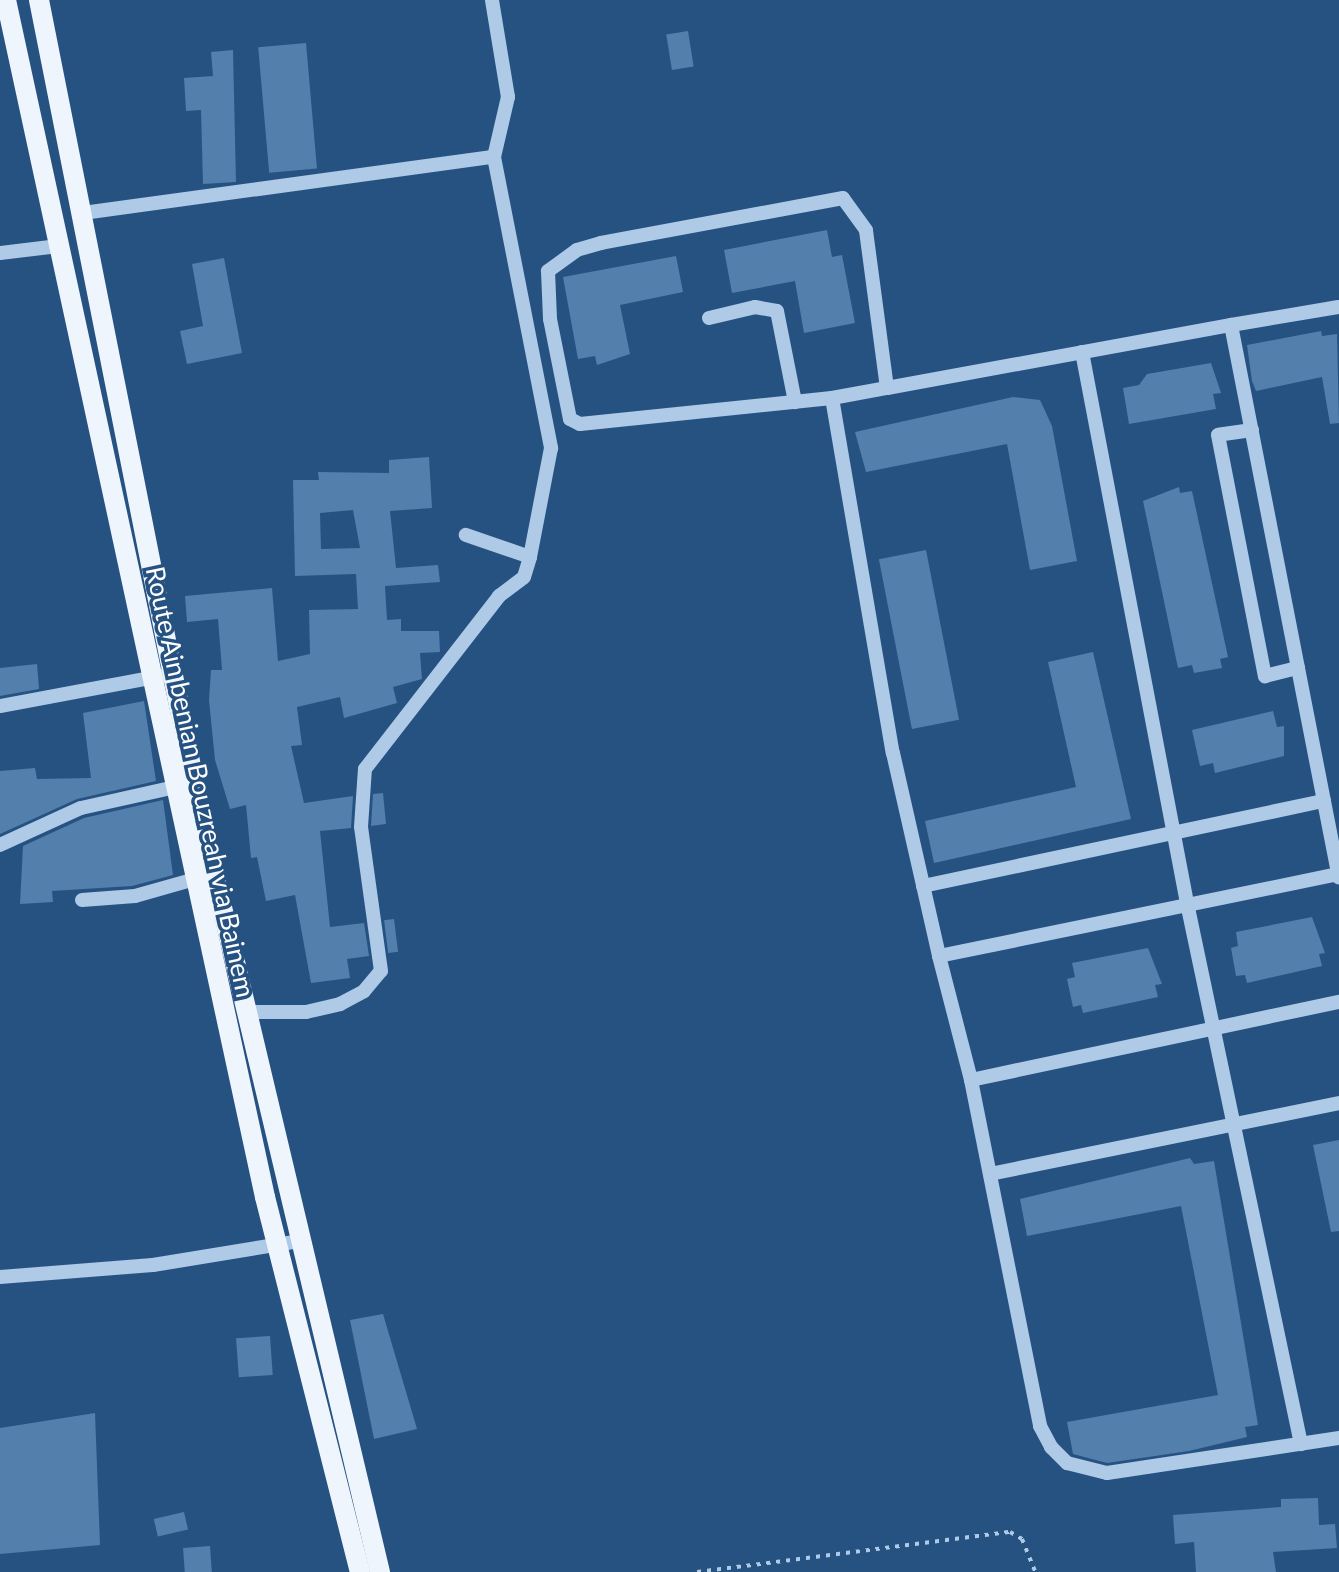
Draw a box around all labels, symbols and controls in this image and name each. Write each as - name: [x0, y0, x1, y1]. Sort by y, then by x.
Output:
- street label: Route Ain benian Bouzreah via Bainem: [139, 563, 261, 1001]

